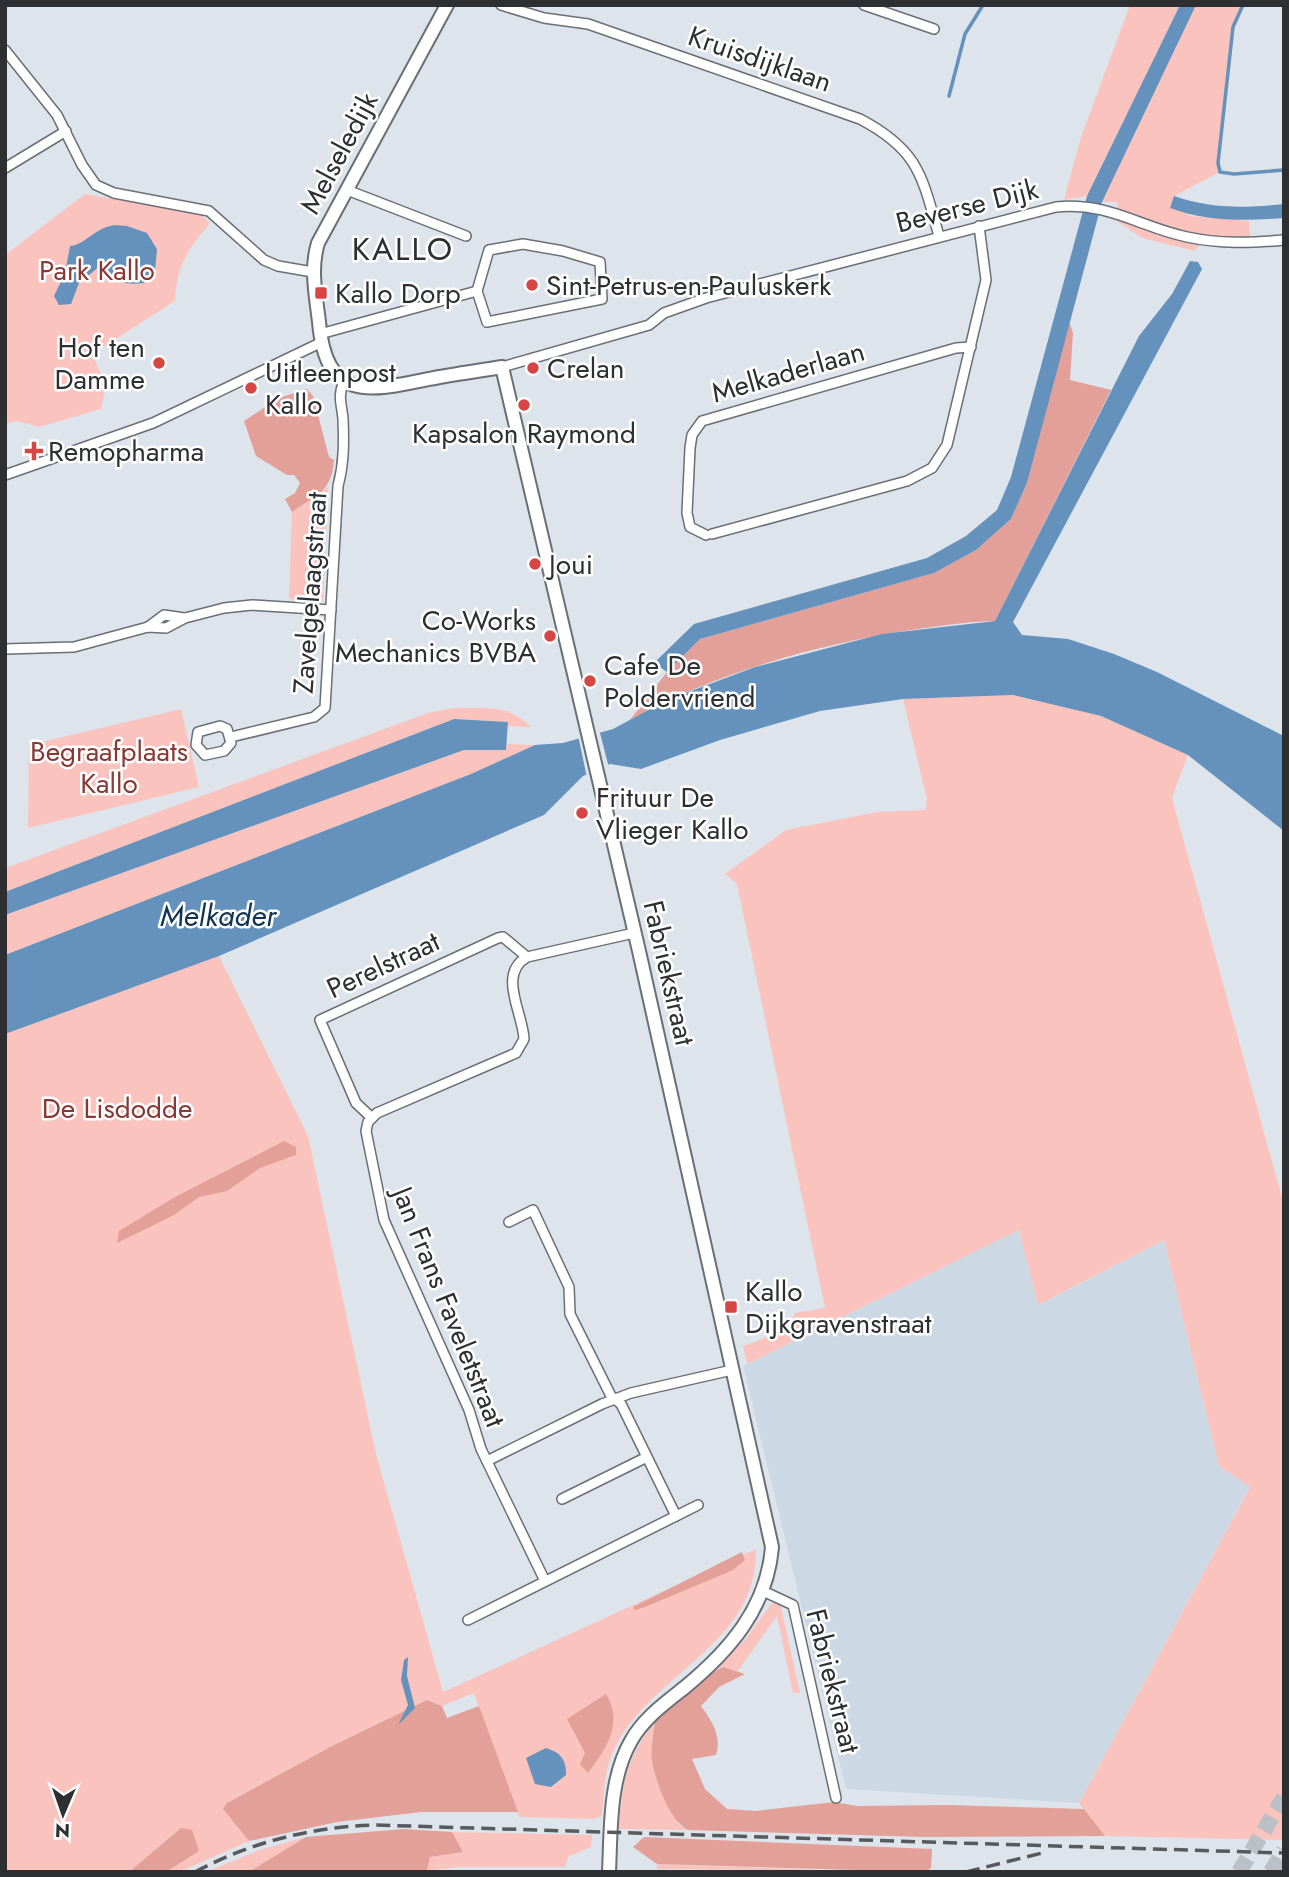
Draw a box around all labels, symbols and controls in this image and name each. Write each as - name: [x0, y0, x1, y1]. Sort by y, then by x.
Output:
- street label: Kruisdijklaan: [683, 15, 837, 103]
- street label: Melseledijk: [290, 84, 389, 221]
- street label: Beverse Dijk: [892, 168, 1043, 243]
- district label: KALLO: [352, 226, 454, 272]
- park label: Park Kallo: [39, 250, 155, 291]
- place label: Sint-Petrus-en-Pauluskerk: [546, 265, 832, 306]
- place label: Kallo Dorp: [335, 273, 461, 314]
- marker: Sint-Petrus-en-Pauluskerk: [524, 277, 540, 293]
- marker: Kallo Dorp: [313, 285, 329, 301]
- place label: Hof ten Damme: [54, 327, 145, 400]
- street label: Melkaderlaan: [707, 331, 869, 413]
- place label: Crelan: [547, 348, 624, 389]
- place label: Uitleenpost Kallo: [265, 352, 396, 425]
- marker: Hof ten Damme: [151, 355, 167, 371]
- marker: Crelan: [525, 360, 541, 376]
- marker: Uitleenpost Kallo: [243, 380, 259, 396]
- marker: Kapsalon Raymond: [516, 397, 532, 413]
- place label: Kapsalon Raymond: [412, 413, 636, 454]
- place label: Remopharma: [48, 431, 204, 472]
- marker: Remopharma: [26, 443, 42, 459]
- street label: Zavelgelaagstraat: [282, 490, 338, 695]
- place label: Joui: [545, 544, 593, 585]
- marker: Joui: [527, 556, 543, 572]
- place label: Co-Works Mechanics BVBA: [335, 600, 537, 673]
- marker: Co-Works Mechanics BVBA: [542, 628, 558, 644]
- place label: Cafe De Poldervriend: [604, 645, 755, 718]
- marker: Cafe De Poldervriend: [582, 673, 598, 689]
- park label: Begraafplaats Kallo: [30, 731, 188, 804]
- place label: Frituur De Vlieger Kallo: [596, 777, 748, 850]
- marker: Frituur De Vlieger Kallo: [574, 805, 590, 821]
- water label: Melkader: [160, 894, 278, 937]
- street label: Fabriekstraat: [632, 897, 706, 1050]
- street label: Perelstraat: [320, 921, 446, 1009]
- park label: De Lisdodde: [42, 1088, 192, 1129]
- street label: Jan Frans Faveletstraat: [381, 1177, 516, 1434]
- place label: Kallo Dijkgravenstraat: [745, 1271, 932, 1344]
- marker: Kallo Dijkgravenstraat: [723, 1299, 739, 1315]
- street label: Fabriekstraat: [795, 1604, 871, 1758]
- north arrow: [28, 1779, 98, 1849]
- text: N: [54, 1817, 70, 1844]

